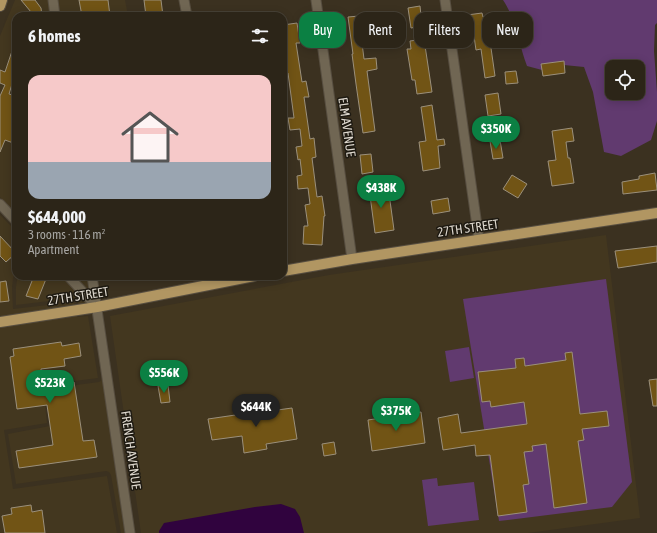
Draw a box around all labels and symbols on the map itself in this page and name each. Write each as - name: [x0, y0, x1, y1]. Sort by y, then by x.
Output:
- street label: ELM AVENUE: [335, 96, 359, 158]
- pin: $350K: [468, 116, 524, 150]
- pin: $438K: [353, 175, 409, 209]
- street label: 27TH STREET: [436, 216, 500, 240]
- street label: 27TH STREET: [46, 284, 110, 308]
- pin: $556K: [136, 360, 192, 394]
- pin: $523K: [22, 370, 78, 404]
- pin: $644K: [228, 394, 284, 428]
- pin: $375K: [368, 398, 424, 432]
- street label: FRENCH AVENUE: [118, 410, 144, 491]

